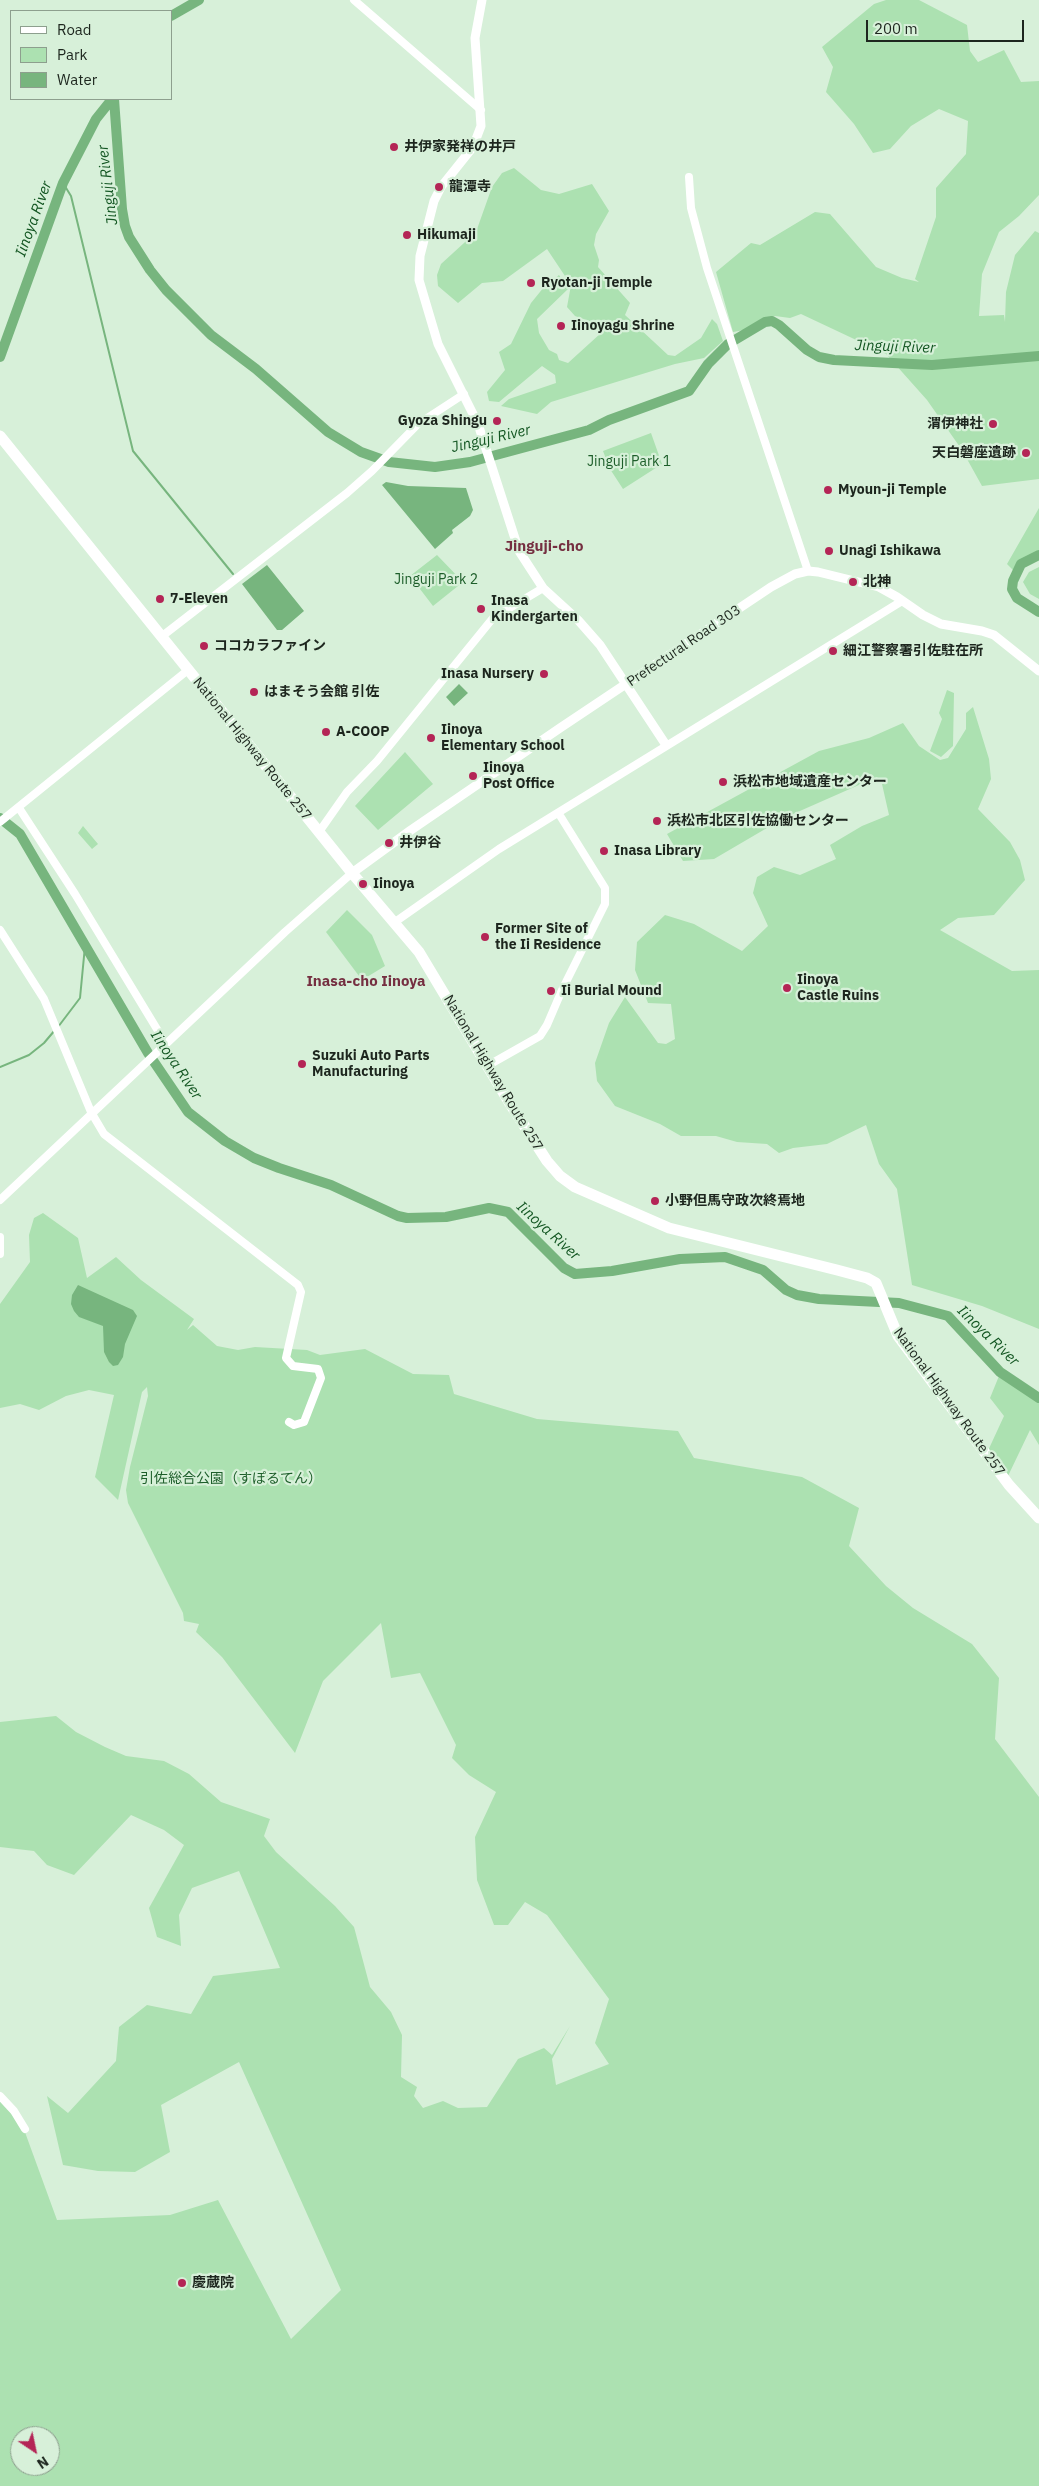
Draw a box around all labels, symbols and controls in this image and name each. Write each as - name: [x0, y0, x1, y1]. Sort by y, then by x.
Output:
- legend: [10, 10, 172, 100]
- scale bar: [869, 10, 1026, 42]
- text: 200 m: [874, 19, 918, 38]
- text: Road: [57, 20, 92, 39]
- text: Park: [57, 45, 87, 64]
- text: Water: [57, 70, 97, 89]
- place label: 井伊家発祥の井戸: [404, 139, 516, 155]
- marker: 井伊家発祥の井戸: [388, 141, 400, 153]
- water label: Jinguji River: [94, 144, 122, 226]
- water label: Iinoya River: [12, 179, 56, 259]
- place label: 龍潭寺: [449, 179, 491, 195]
- marker: 龍潭寺: [433, 181, 445, 193]
- place label: Hikumaji: [417, 227, 476, 243]
- marker: Hikumaji: [401, 229, 413, 241]
- place label: Ryotan-ji Temple: [541, 275, 652, 291]
- marker: Ryotan-ji Temple: [525, 277, 537, 289]
- place label: Iinoyagu Shrine: [571, 318, 675, 334]
- marker: Iinoyagu Shrine: [555, 320, 567, 332]
- water label: Jinguji River: [854, 337, 936, 357]
- place label: Gyoza Shingu: [398, 413, 487, 429]
- marker: Gyoza Shingu: [491, 415, 503, 427]
- place label: 渭伊神社: [927, 416, 983, 432]
- marker: 渭伊神社: [987, 418, 999, 430]
- water label: Jinguji River: [450, 421, 532, 457]
- place label: 天白磐座遺跡: [932, 445, 1016, 461]
- marker: 天白磐座遺跡: [1020, 447, 1032, 459]
- park label: Jinguji Park 1: [587, 454, 671, 470]
- place label: Myoun-ji Temple: [838, 482, 947, 498]
- marker: Myoun-ji Temple: [822, 484, 834, 496]
- district label: Jinguji-cho: [505, 538, 583, 556]
- place label: Unagi Ishikawa: [839, 543, 941, 559]
- marker: Unagi Ishikawa: [823, 545, 835, 557]
- park label: Jinguji Park 2: [394, 572, 478, 588]
- place label: 北神: [863, 574, 891, 590]
- marker: 北神: [847, 576, 859, 588]
- place label: 7-Eleven: [170, 591, 228, 607]
- marker: 7-Eleven: [154, 593, 166, 605]
- place label: Inasa Kindergarten: [491, 593, 578, 626]
- street label: Prefectural Road 303: [624, 602, 744, 690]
- marker: Inasa Kindergarten: [475, 603, 487, 615]
- place label: ココカラファイン: [214, 638, 326, 654]
- marker: ココカラファイン: [198, 640, 210, 652]
- place label: 細江警察署引佐駐在所: [843, 643, 983, 659]
- marker: 細江警察署引佐駐在所: [827, 645, 839, 657]
- place label: Inasa Nursery: [441, 666, 534, 682]
- marker: Inasa Nursery: [538, 668, 550, 680]
- street label: National Highway Route 257: [189, 674, 315, 824]
- place label: はまそう会館 引佐: [264, 684, 379, 700]
- marker: はまそう会館 引佐: [248, 686, 260, 698]
- place label: Iinoya Elementary School: [441, 722, 565, 754]
- place label: A-COOP: [336, 724, 389, 740]
- marker: A-COOP: [320, 726, 332, 738]
- marker: Iinoya Elementary School: [425, 732, 437, 744]
- place label: Iinoya Post Office: [483, 760, 555, 792]
- marker: Iinoya Post Office: [467, 770, 479, 782]
- place label: 浜松市地域遺産センター: [733, 774, 887, 790]
- marker: 浜松市地域遺産センター: [717, 776, 729, 788]
- place label: 浜松市北区引佐協働センター: [667, 813, 849, 829]
- marker: 浜松市北区引佐協働センター: [651, 815, 663, 827]
- place label: 井伊谷: [399, 835, 441, 851]
- marker: 井伊谷: [383, 837, 395, 849]
- place label: Inasa Library: [614, 843, 701, 859]
- marker: Inasa Library: [598, 845, 610, 857]
- place label: Iinoya: [373, 876, 414, 892]
- marker: Iinoya: [357, 878, 369, 890]
- place label: Former Site of the Ii Residence: [495, 921, 601, 954]
- marker: Former Site of the Ii Residence: [479, 931, 491, 943]
- place label: Iinoya Castle Ruins: [797, 972, 879, 1004]
- district label: Inasa-cho Iinoya: [306, 973, 426, 991]
- marker: Iinoya Castle Ruins: [781, 982, 793, 994]
- place label: Ii Burial Mound: [561, 983, 662, 999]
- marker: Ii Burial Mound: [545, 985, 557, 997]
- street label: National Highway Route 257: [440, 992, 546, 1154]
- water label: Iinoya River: [146, 1027, 206, 1103]
- place label: Suzuki Auto Parts Manufacturing: [312, 1048, 430, 1080]
- marker: Suzuki Auto Parts Manufacturing: [296, 1058, 308, 1070]
- place label: 小野但馬守政次終焉地: [665, 1193, 805, 1209]
- marker: 小野但馬守政次終焉地: [649, 1195, 661, 1207]
- water label: Iinoya River: [513, 1198, 583, 1264]
- water label: Iinoya River: [953, 1302, 1023, 1370]
- street label: National Highway Route 257: [890, 1325, 1008, 1479]
- park label: 引佐総合公園（すぽるてん）: [140, 1471, 322, 1487]
- place label: 慶蔵院: [192, 2275, 234, 2291]
- marker: 慶蔵院: [176, 2277, 188, 2289]
- north arrow: [10, 2426, 60, 2476]
- text: N: [34, 2452, 52, 2473]

